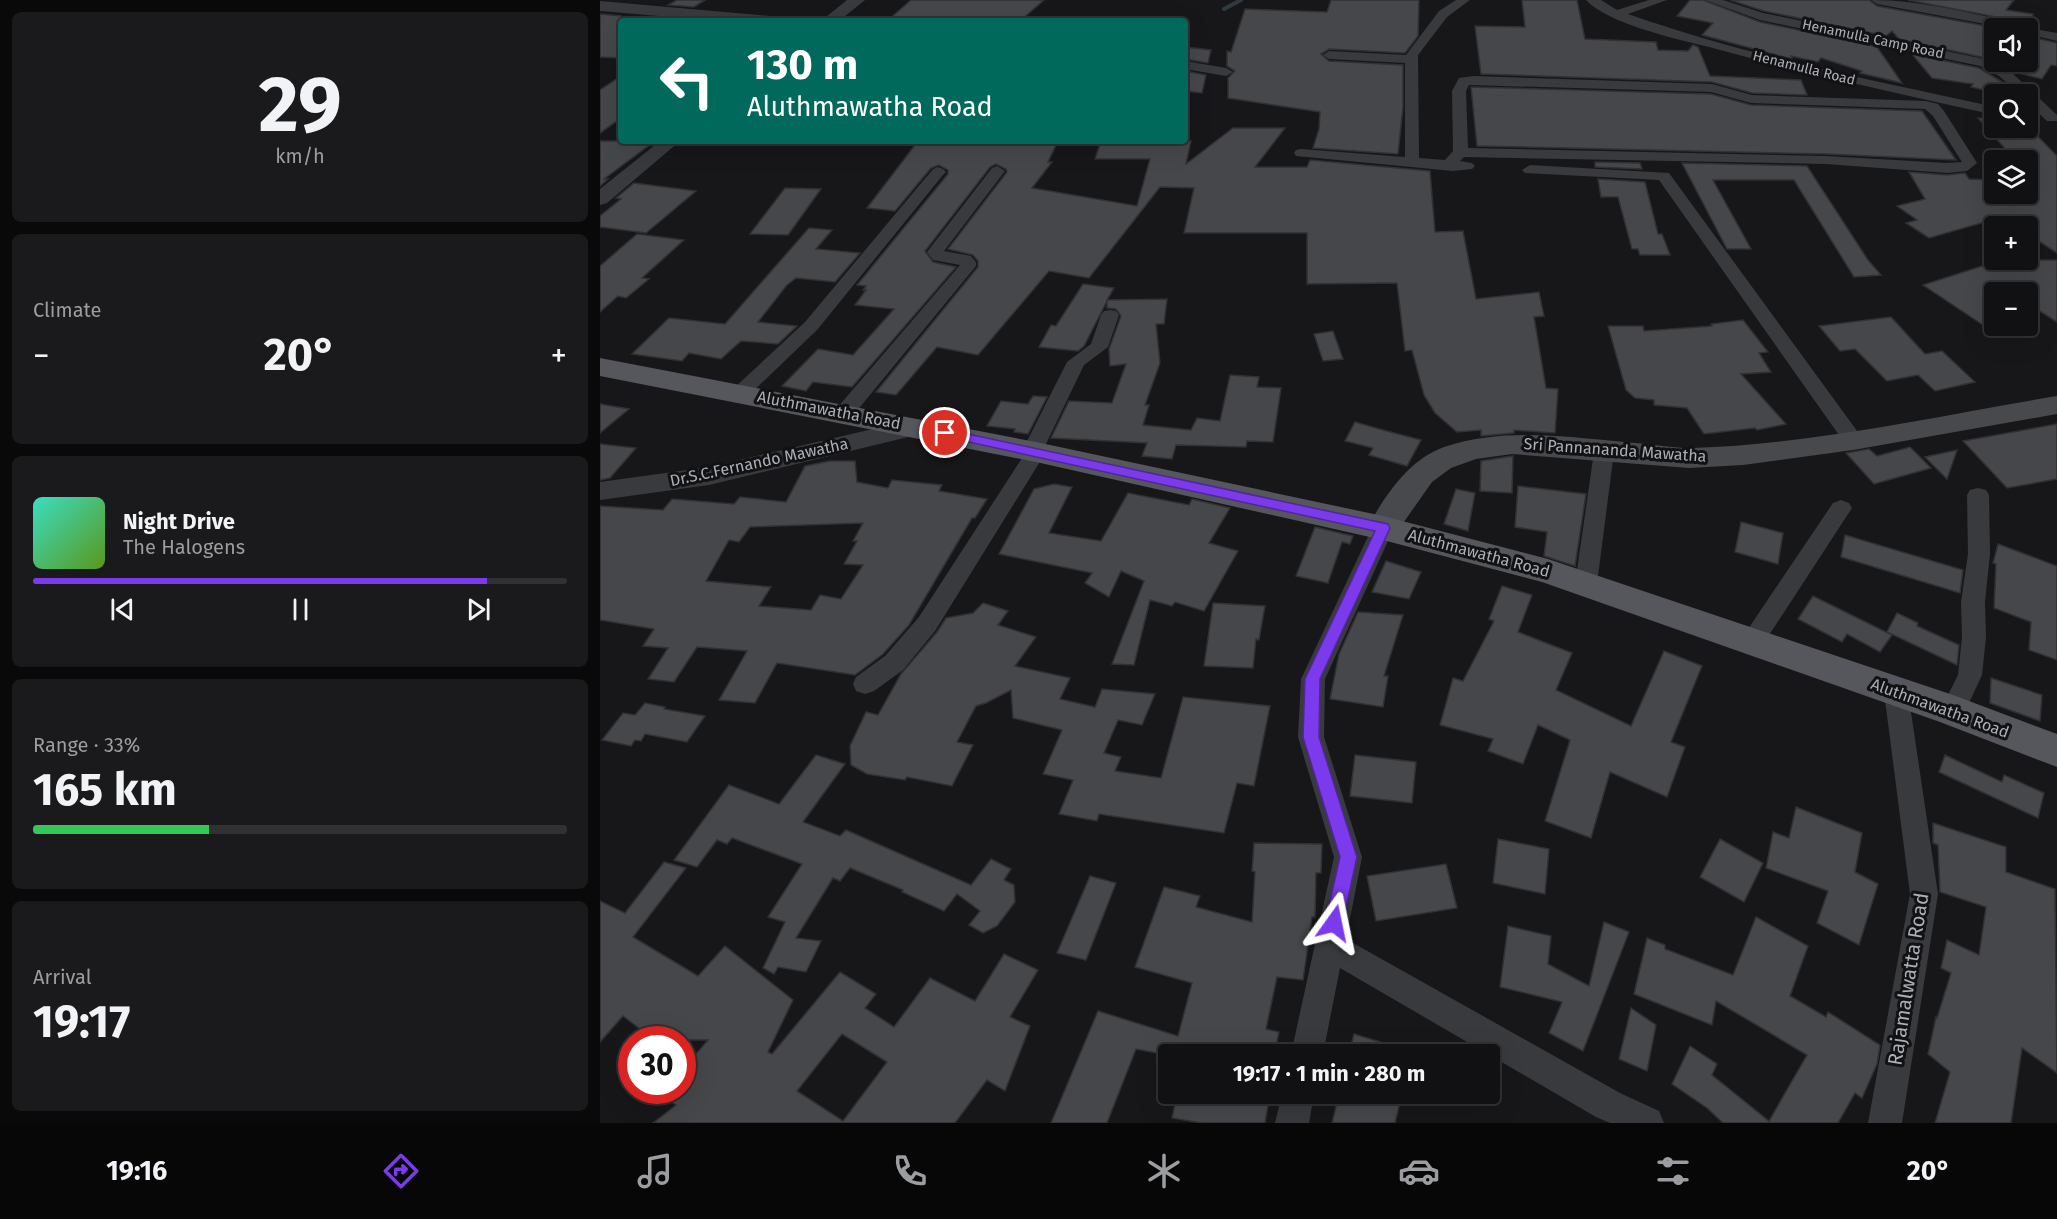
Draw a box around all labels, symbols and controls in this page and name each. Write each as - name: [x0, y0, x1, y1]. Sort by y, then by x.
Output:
- street label: Henamulla Camp Road: [1801, 16, 1945, 62]
- map controls: [1984, 18, 2038, 336]
- button: sound: [1984, 18, 2038, 72]
- text: 130 m: [747, 40, 858, 90]
- icon: left: [648, 42, 726, 120]
- street label: Henamulla Road: [1751, 47, 1857, 89]
- text: 29: [258, 58, 342, 152]
- button: search: [1984, 84, 2038, 138]
- text: Aluthmawatha Road: [747, 91, 993, 123]
- text: km/h: [275, 144, 325, 168]
- button: layers: [1984, 150, 2038, 204]
- button: +: [1984, 216, 2038, 270]
- button: −: [1984, 282, 2038, 336]
- text: Climate: [33, 298, 101, 322]
- text: 20°: [263, 328, 337, 382]
- text: −: [33, 336, 50, 376]
- text: +: [551, 336, 567, 376]
- street label: Aluthmawatha Road: [756, 387, 902, 433]
- pin: [919, 407, 970, 458]
- icon: arrive: [928, 416, 961, 449]
- street label: Dr.S.C.Fernando Mawatha: [668, 434, 850, 490]
- street label: Sri Pannananda Mawatha: [1523, 434, 1707, 466]
- text: Night Drive: [123, 508, 235, 535]
- street label: Aluthmawatha Road: [1406, 525, 1552, 581]
- text: The Halogens: [123, 535, 245, 559]
- icon: previous: [106, 593, 139, 626]
- icon: pause: [284, 593, 317, 626]
- icon: next: [462, 593, 495, 626]
- street label: Aluthmawatha Road: [1868, 674, 2012, 742]
- text: Range · 33%: [33, 733, 140, 757]
- text: 165 km: [33, 763, 177, 817]
- position arrow: [1302, 891, 1366, 955]
- street label: Rajamalwatta Road: [1883, 891, 1933, 1067]
- text: Arrival: [33, 965, 92, 989]
- text: 19:17: [33, 995, 130, 1049]
- speed limit sign: 30: [618, 1026, 696, 1104]
- text: 19:17 · 1 min · 280 m: [1233, 1060, 1425, 1087]
- icon: directions: [380, 1150, 422, 1192]
- icon: music: [634, 1150, 676, 1192]
- icon: phone: [889, 1150, 931, 1192]
- icon: climate: [1143, 1150, 1185, 1192]
- icon: car: [1398, 1150, 1440, 1192]
- icon: filters: [1652, 1150, 1694, 1192]
- text: 19:16: [106, 1155, 167, 1187]
- text: 20°: [1907, 1155, 1951, 1187]

